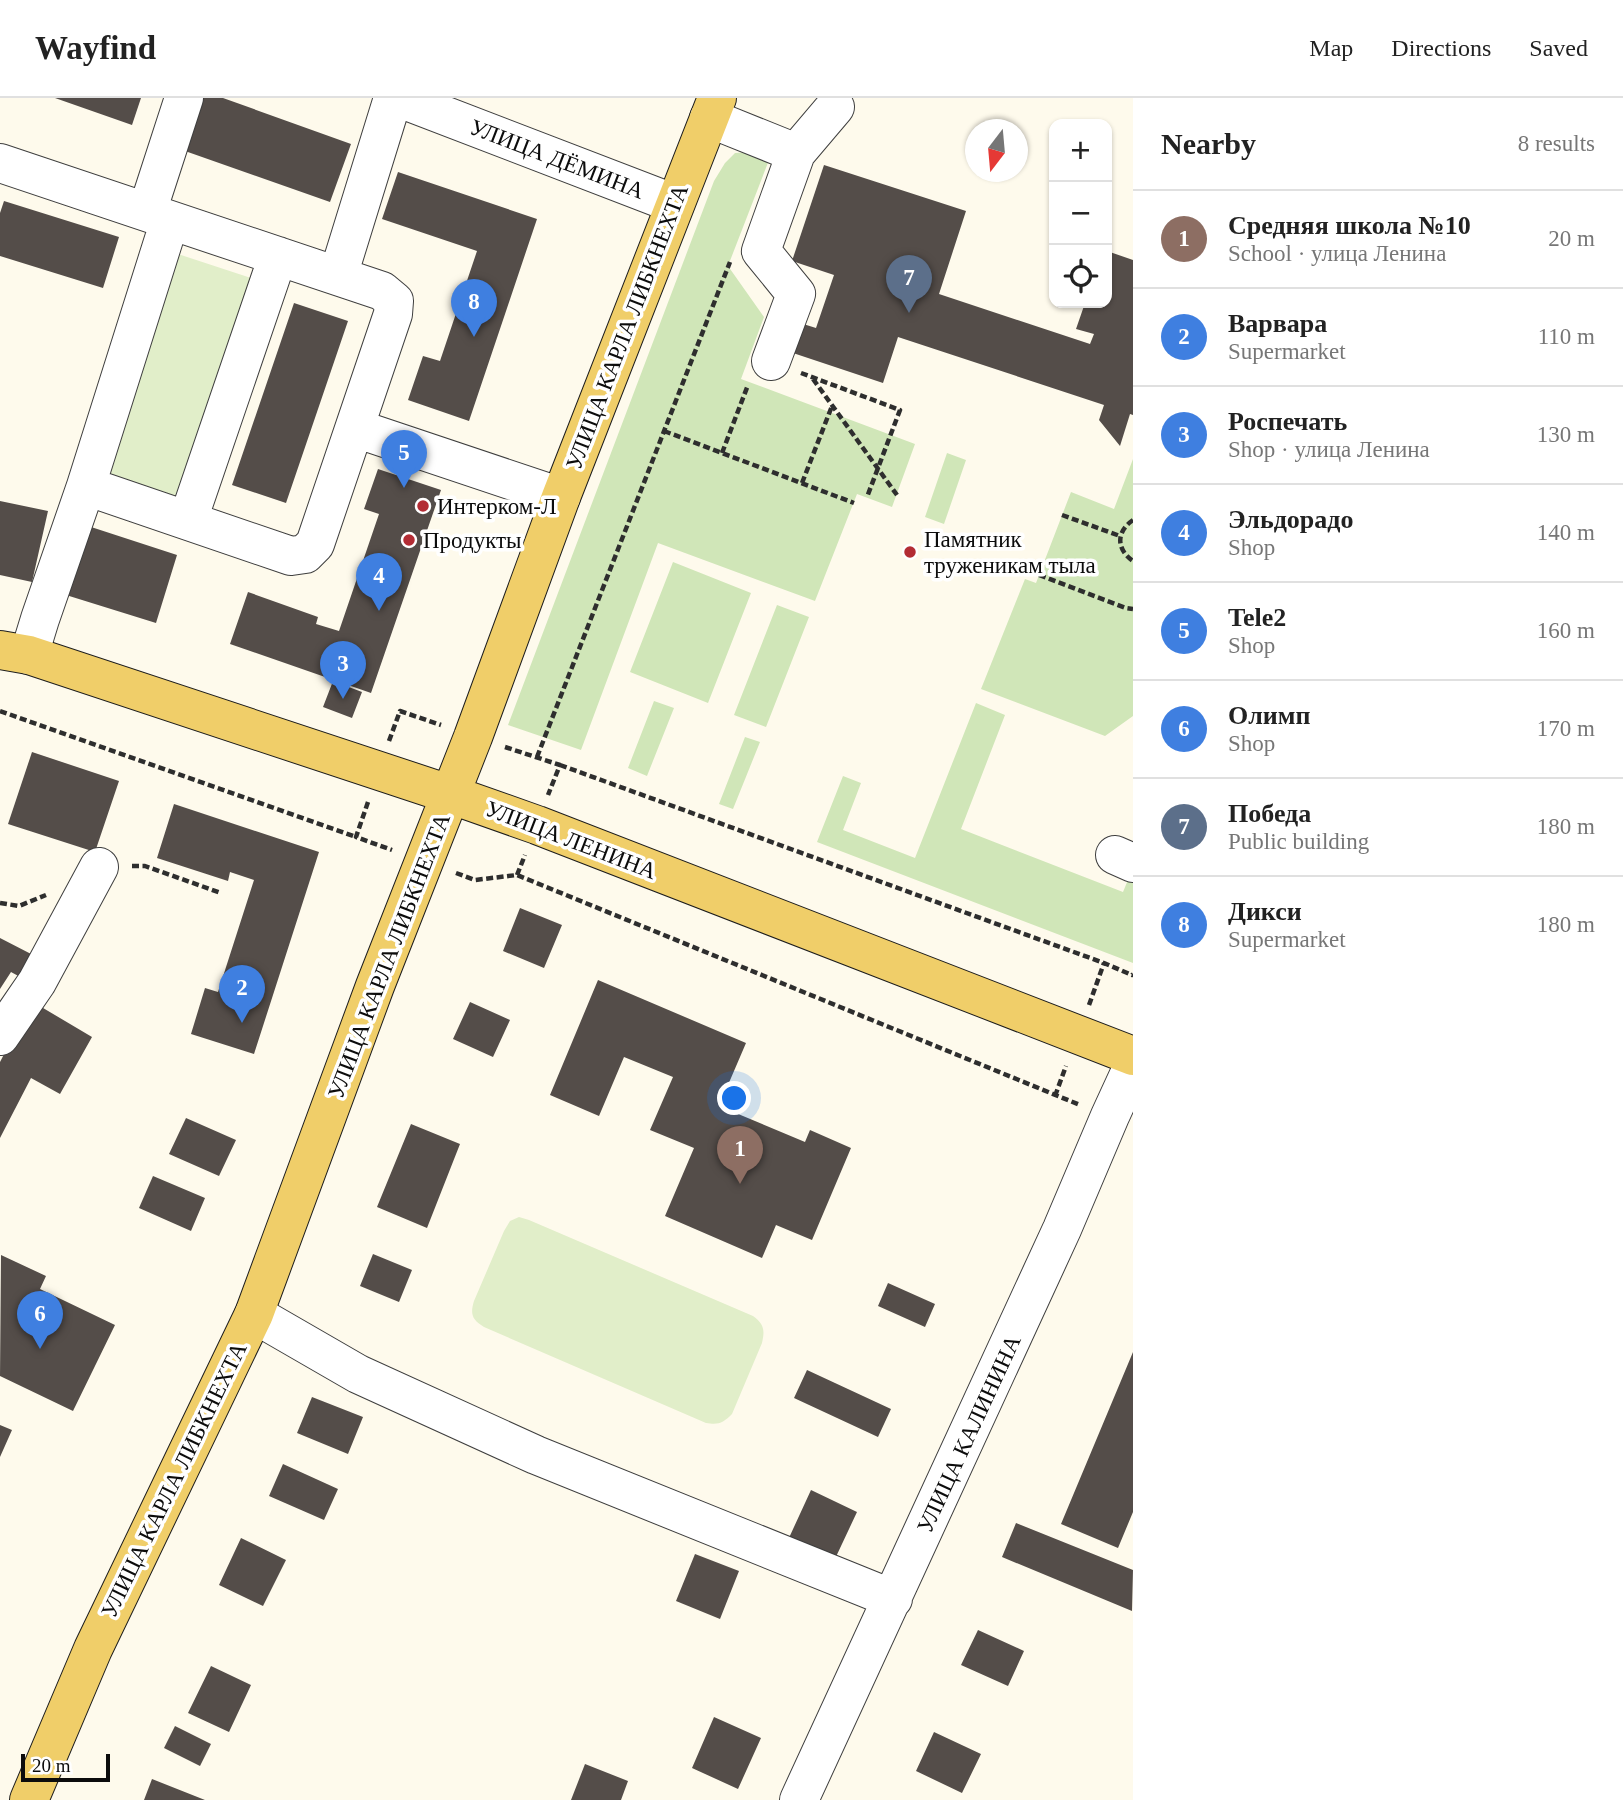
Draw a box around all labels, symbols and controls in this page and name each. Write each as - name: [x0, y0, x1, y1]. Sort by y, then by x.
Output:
- text: Wayfind: [35, 30, 156, 66]
- text: Map: [1309, 35, 1353, 61]
- text: Directions: [1391, 35, 1491, 61]
- text: Saved: [1529, 35, 1588, 61]
- street label: УЛИЦА ДЁМИНА: [466, 114, 648, 204]
- north arrow: [965, 119, 1028, 182]
- map controls: [1049, 119, 1112, 308]
- button: +: [1049, 119, 1112, 182]
- text: Nearby: [1161, 127, 1256, 160]
- text: 8 results: [1518, 131, 1595, 156]
- street label: УЛИЦА КАРЛА ЛИБКНЕХТА: [561, 181, 693, 473]
- button: −: [1049, 182, 1112, 245]
- text: Средняя школа №10: [1228, 211, 1471, 240]
- text: 1: [1178, 226, 1190, 251]
- text: 20 m: [1548, 226, 1595, 251]
- text: School · улица Ленина: [1228, 241, 1446, 266]
- button: locate: [1049, 245, 1112, 308]
- pin: 7: [886, 255, 932, 313]
- pin: 8: [451, 279, 497, 337]
- text: Варвара: [1228, 309, 1327, 338]
- text: 2: [1178, 324, 1190, 349]
- text: 110 m: [1538, 324, 1595, 349]
- text: Supermarket: [1228, 339, 1346, 364]
- text: Роспечать: [1228, 407, 1347, 436]
- text: 3: [1178, 422, 1190, 447]
- text: 130 m: [1537, 422, 1595, 447]
- pin: 5: [381, 430, 427, 488]
- text: Shop · улица Ленина: [1228, 437, 1430, 462]
- place label: Интерком-Л: [437, 494, 557, 519]
- marker: Интерком-Л: [415, 498, 431, 514]
- text: Эльдорадо: [1228, 505, 1353, 534]
- text: 4: [1178, 520, 1190, 545]
- text: 140 m: [1537, 520, 1595, 545]
- place label: Памятник труженикам тыла: [924, 527, 1096, 578]
- place label: Продукты: [423, 528, 522, 553]
- marker: Продукты: [401, 532, 417, 548]
- text: Shop: [1228, 535, 1275, 560]
- marker: Памятник труженикам тыла: [902, 544, 918, 560]
- pin: 4: [356, 553, 402, 611]
- text: Tele2: [1228, 603, 1286, 632]
- text: 5: [1178, 618, 1190, 643]
- text: 160 m: [1537, 618, 1595, 643]
- text: Shop: [1228, 633, 1275, 658]
- pin: 3: [320, 641, 366, 699]
- text: Олимп: [1228, 701, 1310, 730]
- text: 6: [1178, 716, 1190, 741]
- text: 170 m: [1537, 716, 1595, 741]
- text: Shop: [1228, 731, 1275, 756]
- street label: УЛИЦА ЛЕНИНА: [482, 796, 660, 884]
- text: Победа: [1228, 799, 1311, 828]
- street label: УЛИЦА КАРЛА ЛИБКНЕХТА: [323, 810, 455, 1102]
- text: 7: [1178, 814, 1190, 839]
- text: 180 m: [1537, 814, 1595, 839]
- text: Public building: [1228, 829, 1369, 854]
- text: Дикси: [1228, 897, 1302, 926]
- text: 8: [1178, 912, 1190, 937]
- text: 180 m: [1537, 912, 1595, 937]
- text: Supermarket: [1228, 927, 1346, 952]
- pin: 2: [219, 965, 265, 1023]
- your location: [717, 1081, 751, 1115]
- pin: 1: [717, 1126, 763, 1184]
- pin: 6: [17, 1291, 63, 1349]
- street label: УЛИЦА КАЛИНИНА: [912, 1331, 1026, 1537]
- street label: УЛИЦА КАРЛА ЛИБКНЕХТА: [96, 1338, 252, 1622]
- scale bar: [21, 1751, 110, 1783]
- text: 20 m: [32, 1755, 71, 1776]

